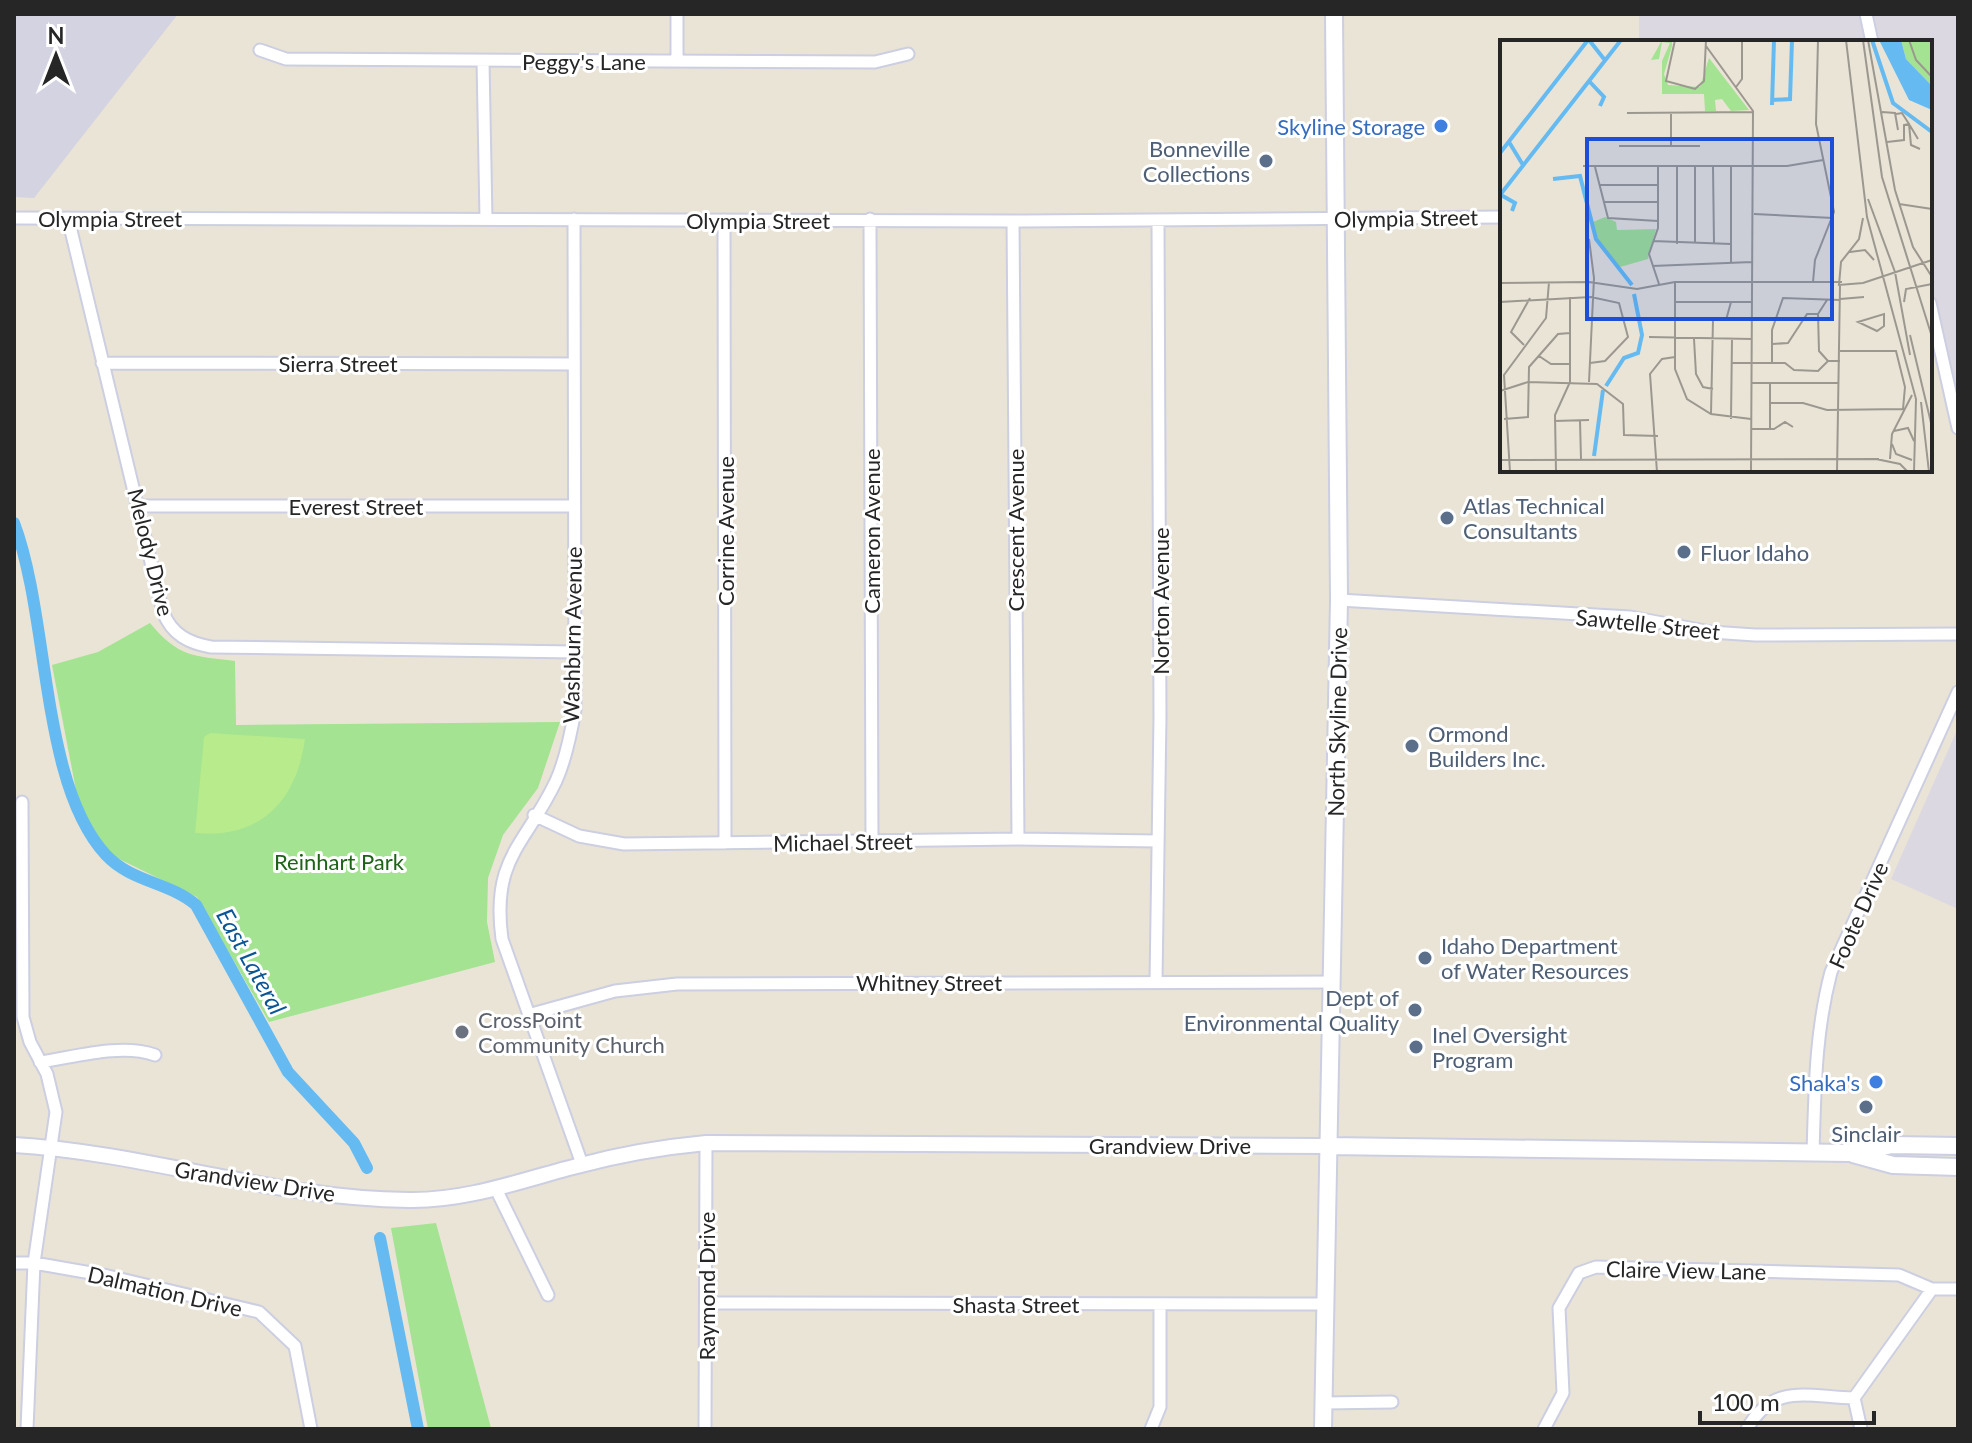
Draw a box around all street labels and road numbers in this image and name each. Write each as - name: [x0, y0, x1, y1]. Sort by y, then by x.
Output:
- street label: Peggy's Lane: [522, 48, 646, 75]
- street label: Olympia Street: [1334, 203, 1478, 233]
- street label: Olympia Street: [38, 205, 182, 232]
- street label: Olympia Street: [686, 207, 830, 234]
- street label: Sierra Street: [278, 350, 398, 377]
- street label: Cameron Avenue: [858, 448, 885, 614]
- street label: Crescent Avenue: [1002, 449, 1029, 612]
- street label: Corrine Avenue: [712, 456, 739, 606]
- street label: Melody Drive: [122, 485, 180, 619]
- street label: Everest Street: [288, 493, 424, 520]
- street label: Norton Avenue: [1147, 527, 1174, 675]
- street label: Washburn Avenue: [557, 546, 587, 724]
- street label: Sawtelle Street: [1575, 603, 1722, 645]
- street label: North Skyline Drive: [1322, 627, 1352, 817]
- street label: Michael Street: [773, 827, 913, 857]
- street label: Foote Drive: [1823, 858, 1893, 972]
- street label: Whitney Street: [856, 969, 1002, 996]
- street label: Grandview Drive: [1089, 1132, 1251, 1159]
- street label: Grandview Drive: [173, 1155, 337, 1207]
- street label: Raymond Drive: [693, 1212, 720, 1360]
- street label: Claire View Lane: [1606, 1255, 1766, 1285]
- street label: Dalmation Drive: [85, 1260, 245, 1322]
- street label: Shasta Street: [953, 1291, 1080, 1318]

